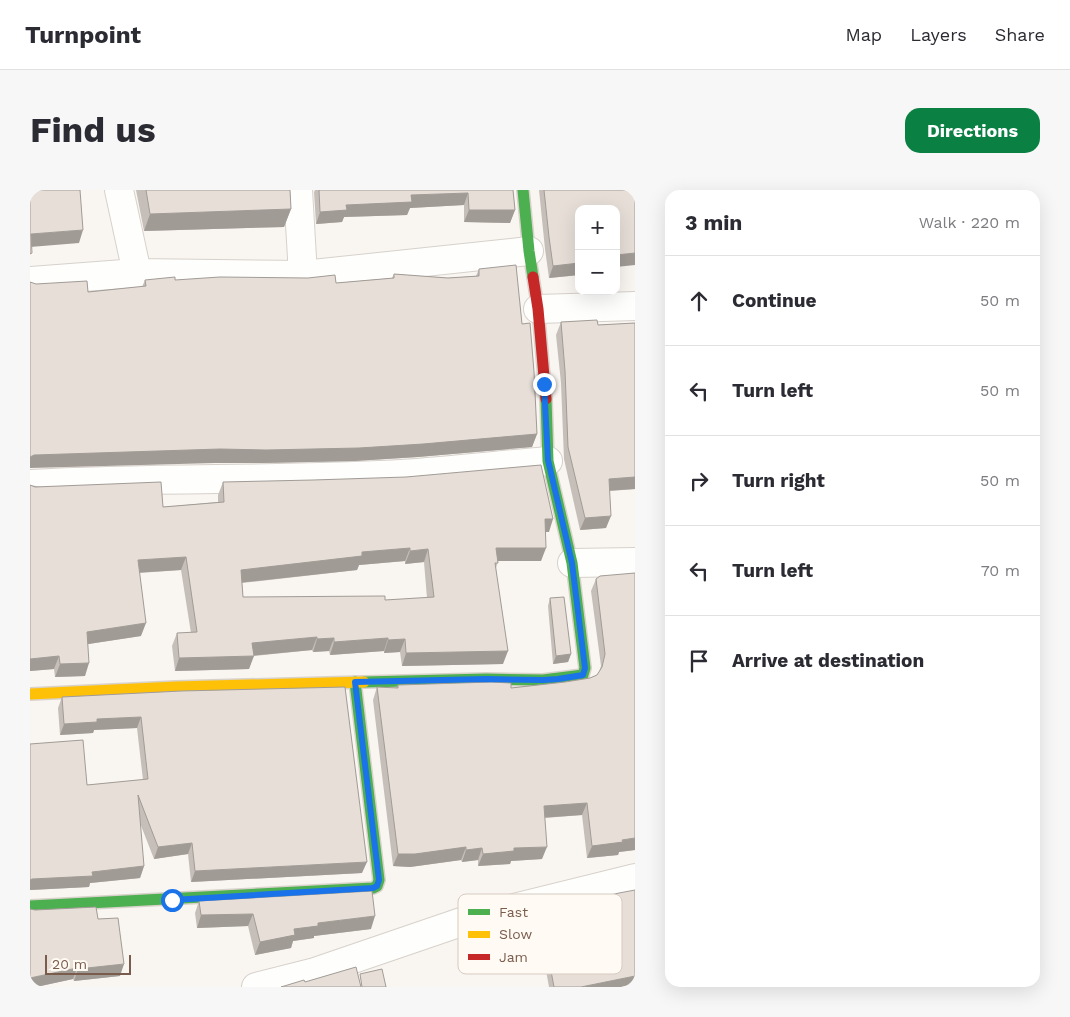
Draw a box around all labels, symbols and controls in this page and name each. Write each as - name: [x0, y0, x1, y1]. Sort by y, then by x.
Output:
- text: Turnpoint: [25, 21, 141, 49]
- text: Map: [845, 24, 882, 45]
- text: Layers: [910, 24, 967, 45]
- text: Share: [995, 24, 1045, 45]
- button: Directions: [905, 108, 1040, 153]
- text: Find us: [30, 109, 156, 151]
- map controls: [575, 205, 620, 295]
- button: +: [575, 205, 620, 250]
- text: 3 min: [685, 210, 742, 235]
- text: Walk · 220 m: [919, 213, 1020, 232]
- button: −: [575, 250, 620, 295]
- icon: ahead: [685, 287, 713, 315]
- text: Continue: [732, 289, 816, 312]
- text: 50 m: [980, 291, 1020, 310]
- route end: [533, 373, 556, 396]
- icon: left: [685, 377, 713, 405]
- text: Turn left: [732, 379, 813, 402]
- text: 50 m: [980, 381, 1020, 400]
- icon: right: [685, 467, 713, 495]
- text: Turn right: [732, 469, 825, 492]
- text: 50 m: [980, 471, 1020, 490]
- icon: left: [685, 557, 713, 585]
- text: Turn left: [732, 559, 813, 582]
- text: 70 m: [981, 561, 1020, 580]
- icon: arrive: [685, 647, 713, 675]
- text: Arrive at destination: [732, 649, 924, 672]
- route start: [161, 889, 184, 912]
- legend: [458, 894, 622, 974]
- text: Fast: [499, 904, 528, 920]
- text: Slow: [499, 926, 532, 942]
- text: Jam: [499, 949, 528, 965]
- scale bar: [45, 952, 131, 975]
- text: 20 m: [52, 956, 87, 972]

